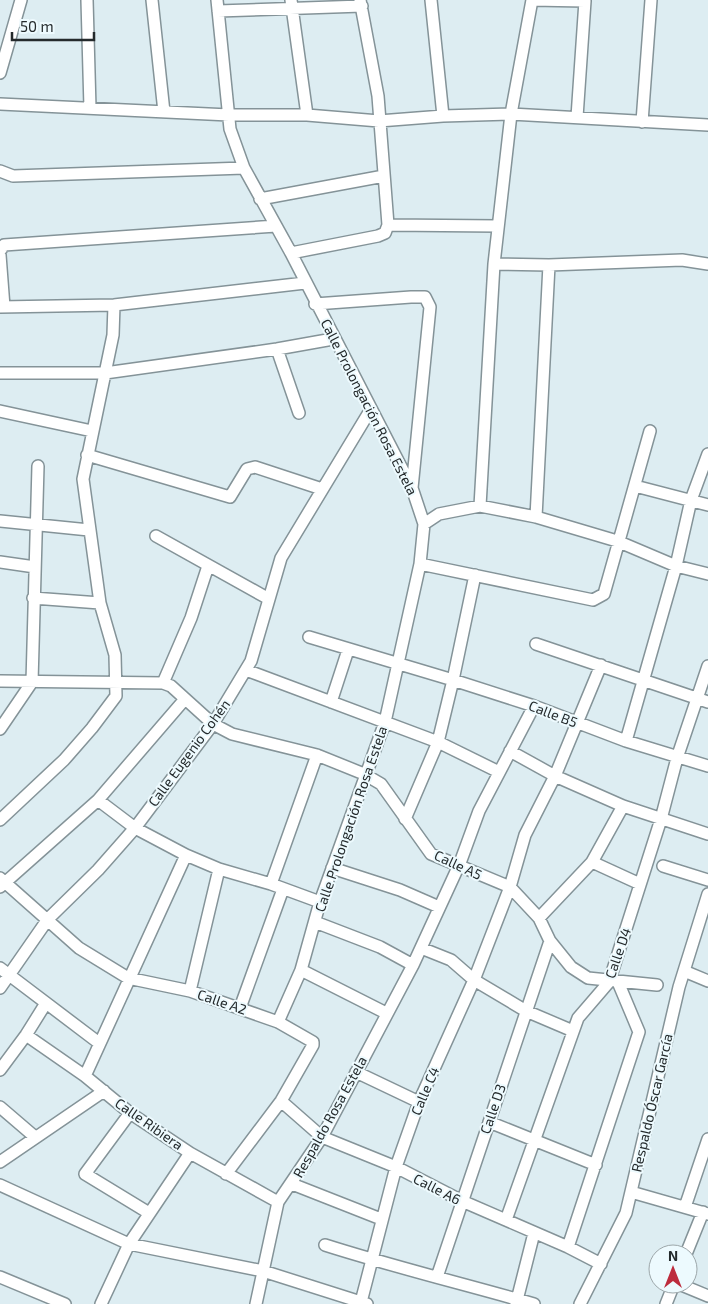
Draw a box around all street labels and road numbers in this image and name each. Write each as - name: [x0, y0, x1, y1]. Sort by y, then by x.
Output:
- street label: Calle Prolongación Rosa Estela: [317, 316, 421, 498]
- street label: Calle Eugenio Cohén: [144, 696, 233, 810]
- street label: Calle B5: [526, 696, 580, 731]
- street label: Calle Prolongación Rosa Estela: [311, 724, 390, 914]
- street label: Calle A5: [432, 846, 485, 883]
- street label: Calle D4: [601, 925, 634, 980]
- street label: Calle A2: [195, 985, 249, 1018]
- street label: Respaldo Óscar García: [627, 1032, 676, 1174]
- street label: Respaldo Rosa Estela: [289, 1053, 370, 1181]
- street label: Calle C4: [407, 1064, 442, 1118]
- street label: Calle D3: [476, 1082, 509, 1136]
- street label: Calle Ribiera: [112, 1094, 187, 1153]
- street label: Calle A6: [411, 1169, 464, 1208]

